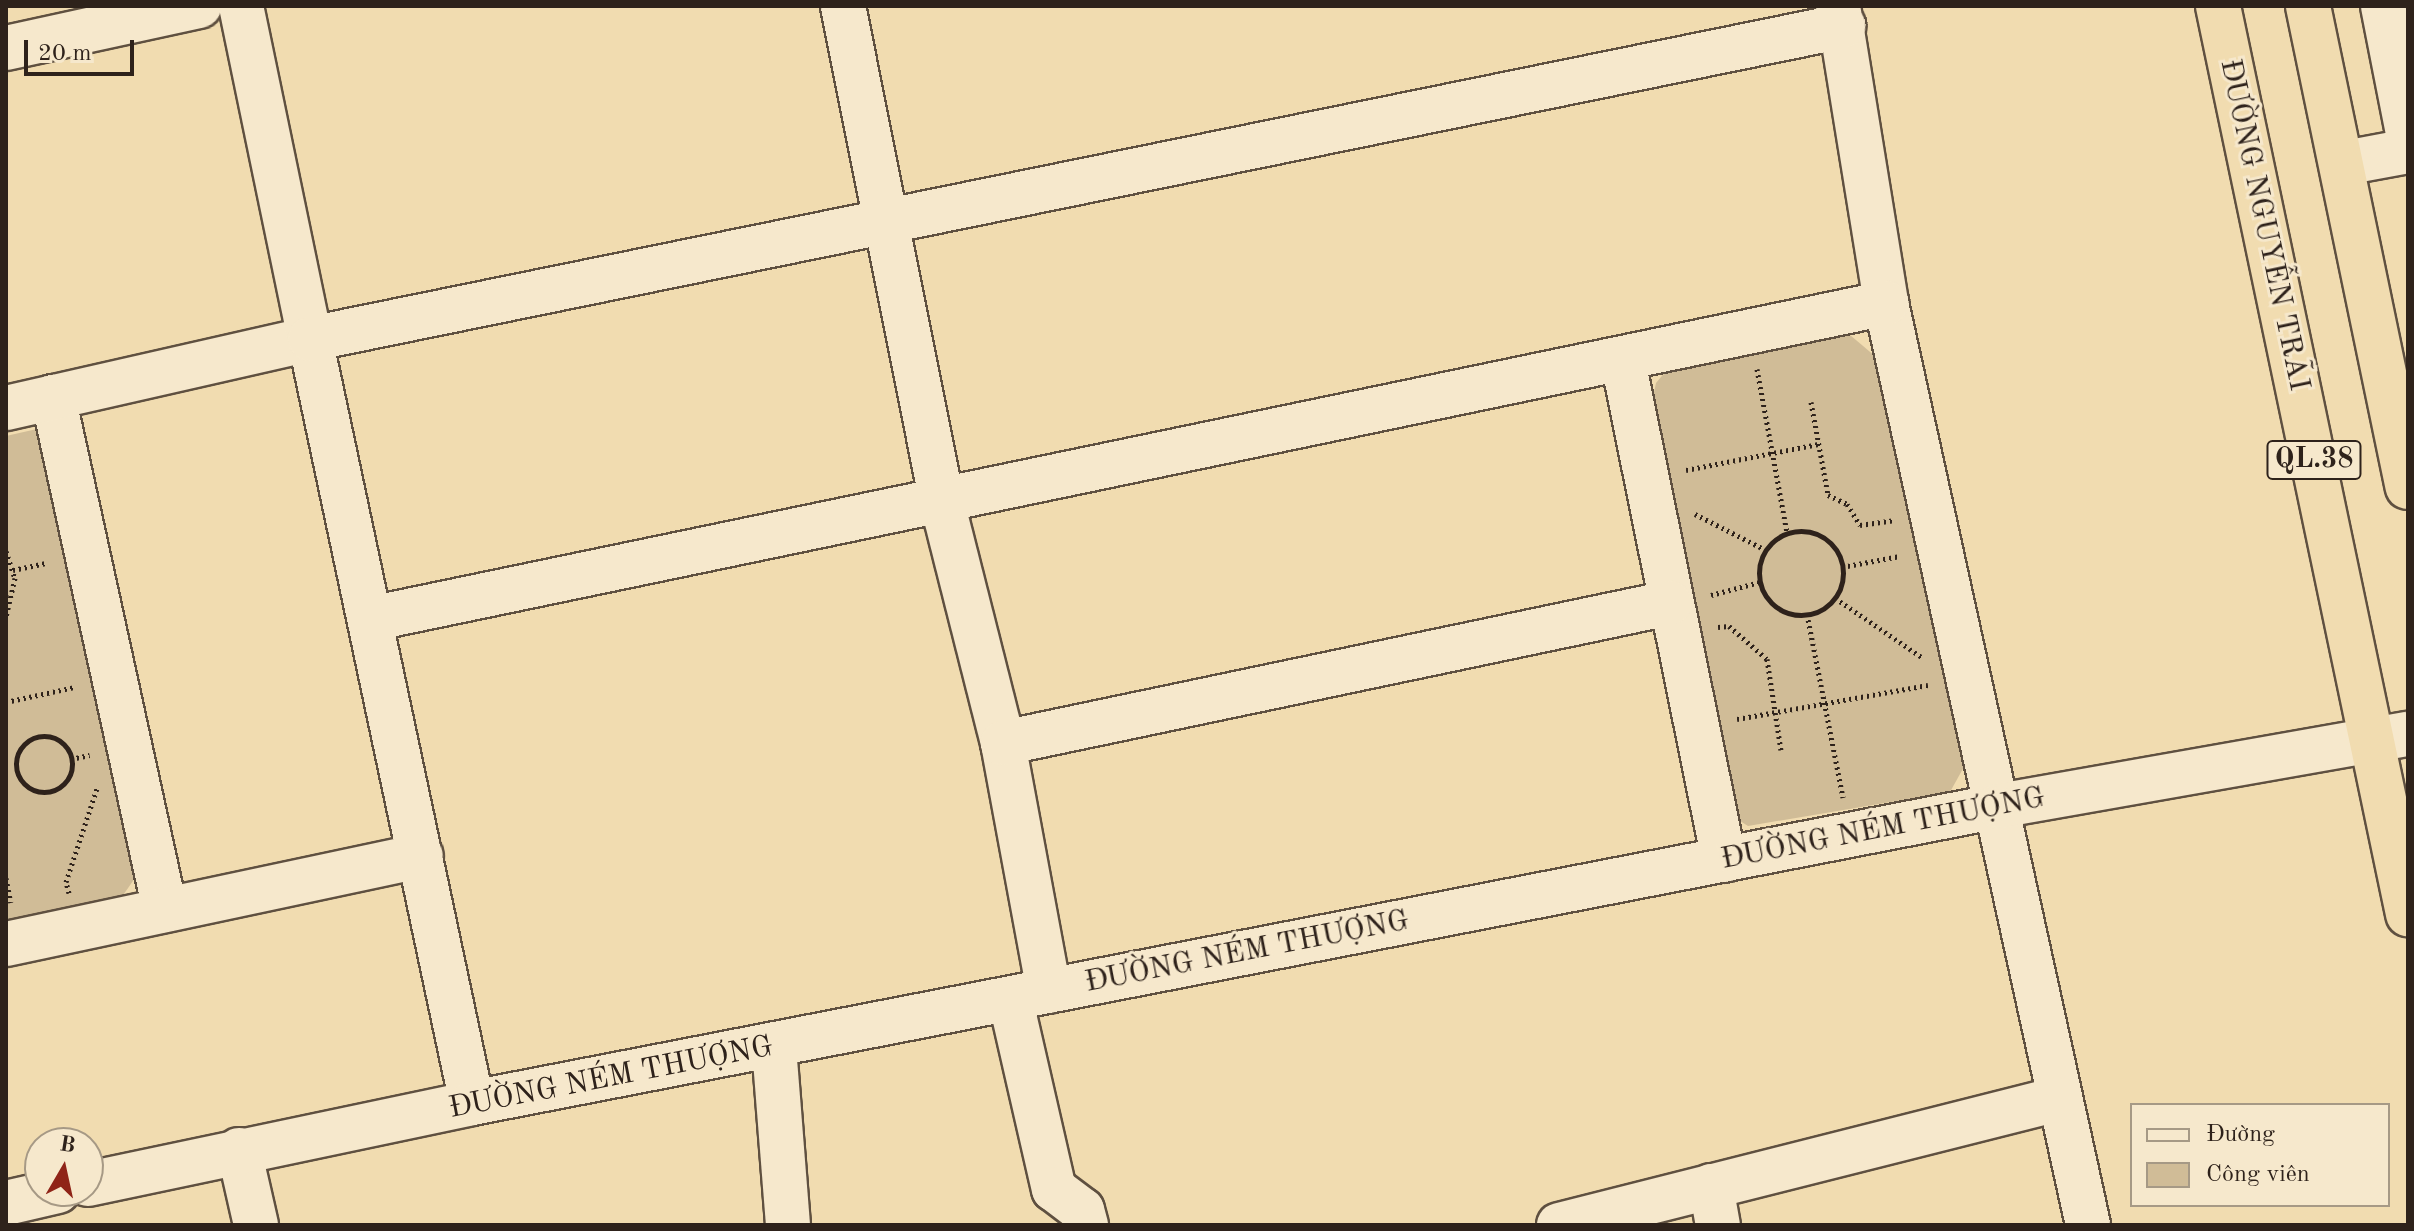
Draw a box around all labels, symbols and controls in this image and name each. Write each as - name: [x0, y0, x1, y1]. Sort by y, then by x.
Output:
- scale bar: [28, 24, 138, 74]
- text: 20 m: [38, 42, 92, 66]
- street label: ĐƯỜNG NGUYỄN TRÃI: [2211, 56, 2317, 394]
- road number: QL.38: [2266, 436, 2362, 484]
- street label: ĐƯỜNG NÉM THƯỢNG: [1718, 780, 2048, 878]
- street label: ĐƯỜNG NÉM THƯỢNG: [1082, 903, 1412, 1001]
- street label: ĐƯỜNG NÉM THƯỢNG: [446, 1029, 776, 1127]
- legend: [2130, 1103, 2390, 1207]
- text: Đường: [2206, 1123, 2275, 1147]
- north arrow: [24, 1127, 104, 1207]
- text: B: [58, 1133, 77, 1157]
- text: Công viên: [2206, 1163, 2310, 1187]

